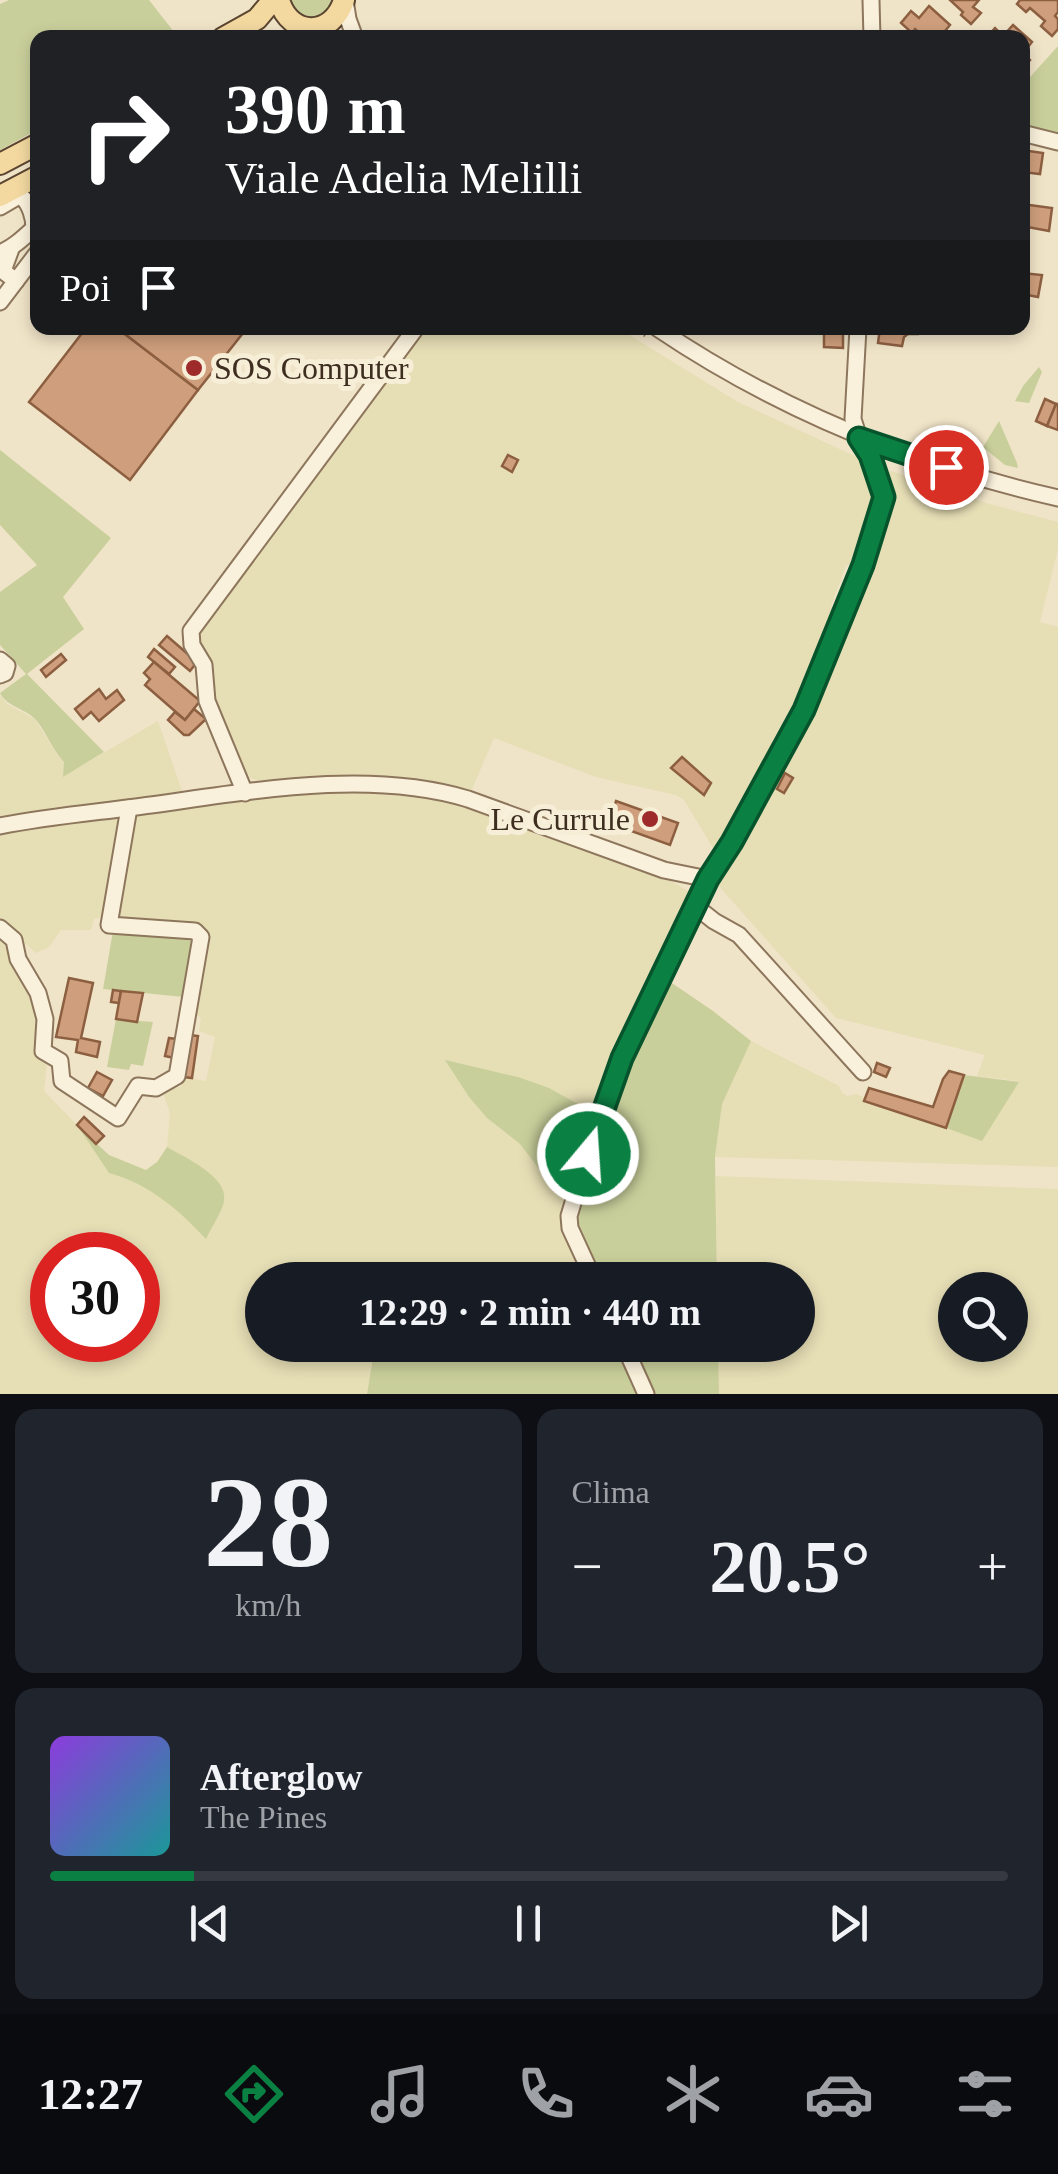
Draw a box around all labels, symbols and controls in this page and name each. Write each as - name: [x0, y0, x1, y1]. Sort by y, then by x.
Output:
- icon: right: [60, 70, 190, 200]
- text: 390 m: [225, 71, 406, 148]
- text: Viale Adelia Melilli: [225, 153, 582, 203]
- icon: arrive: [131, 260, 186, 315]
- text: Poi: [60, 267, 111, 309]
- place label: SOS Computer: [214, 350, 409, 386]
- marker: SOS Computer: [183, 357, 205, 379]
- pin: [904, 425, 989, 510]
- icon: arrive: [919, 440, 974, 495]
- place label: Le Currule: [491, 801, 630, 837]
- marker: Le Currule: [639, 808, 661, 830]
- position arrow: [536, 1102, 640, 1206]
- speed limit sign: 30: [30, 1232, 160, 1362]
- map controls: [938, 1272, 1028, 1362]
- button: search: [938, 1272, 1028, 1362]
- text: 12:29 · 2 min · 440 m: [359, 1291, 701, 1333]
- text: 28: [203, 1450, 333, 1594]
- text: Clima: [572, 1474, 650, 1510]
- text: 20.5°: [709, 1525, 870, 1608]
- text: −: [572, 1536, 603, 1597]
- text: +: [977, 1536, 1008, 1597]
- text: km/h: [235, 1587, 301, 1623]
- text: Afterglow: [200, 1756, 362, 1798]
- text: The Pines: [200, 1799, 327, 1835]
- icon: previous: [182, 1896, 237, 1951]
- icon: pause: [501, 1896, 556, 1951]
- icon: next: [821, 1896, 876, 1951]
- icon: directions: [219, 2059, 289, 2129]
- icon: music: [365, 2059, 435, 2129]
- icon: phone: [511, 2059, 581, 2129]
- icon: climate: [658, 2059, 728, 2129]
- icon: car: [804, 2059, 874, 2129]
- icon: filters: [950, 2059, 1020, 2129]
- text: 12:27: [38, 2069, 143, 2119]

